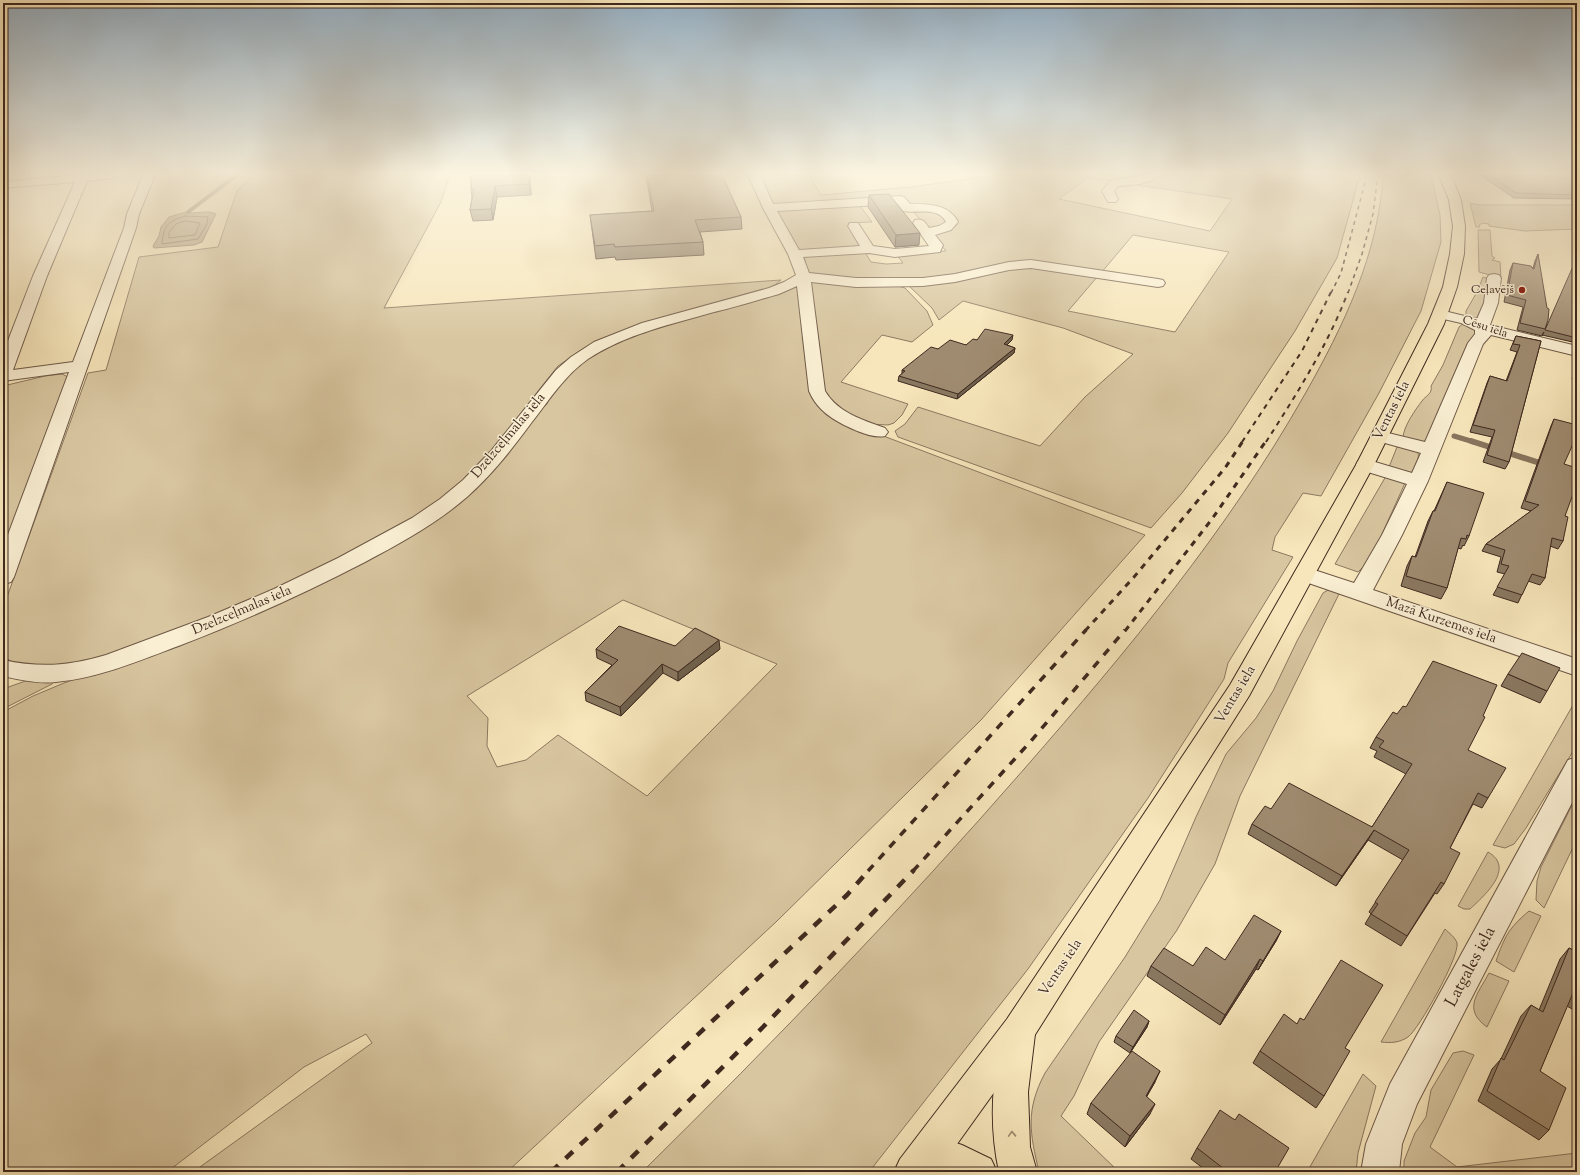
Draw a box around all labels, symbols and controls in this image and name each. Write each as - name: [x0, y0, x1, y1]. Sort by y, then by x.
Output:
- place label: Ceļavējš: [1471, 281, 1514, 299]
- marker: Ceļavējš: [1517, 285, 1527, 295]
- street label: Cēsu iela: [1460, 311, 1511, 343]
- street label: Ventas iela: [1368, 377, 1416, 445]
- street label: Dzelzceļmalas iela: [467, 388, 551, 483]
- street label: Dzelzceļmalas iela: [189, 581, 295, 641]
- street label: Mazā Kurzemes iela: [1383, 593, 1500, 650]
- street label: Ventas iela: [1211, 662, 1262, 728]
- street label: Latgales iela: [1440, 922, 1502, 1011]
- street label: Ventas iela: [1035, 935, 1088, 1001]
- one-way arrow: [1007, 1131, 1016, 1137]

